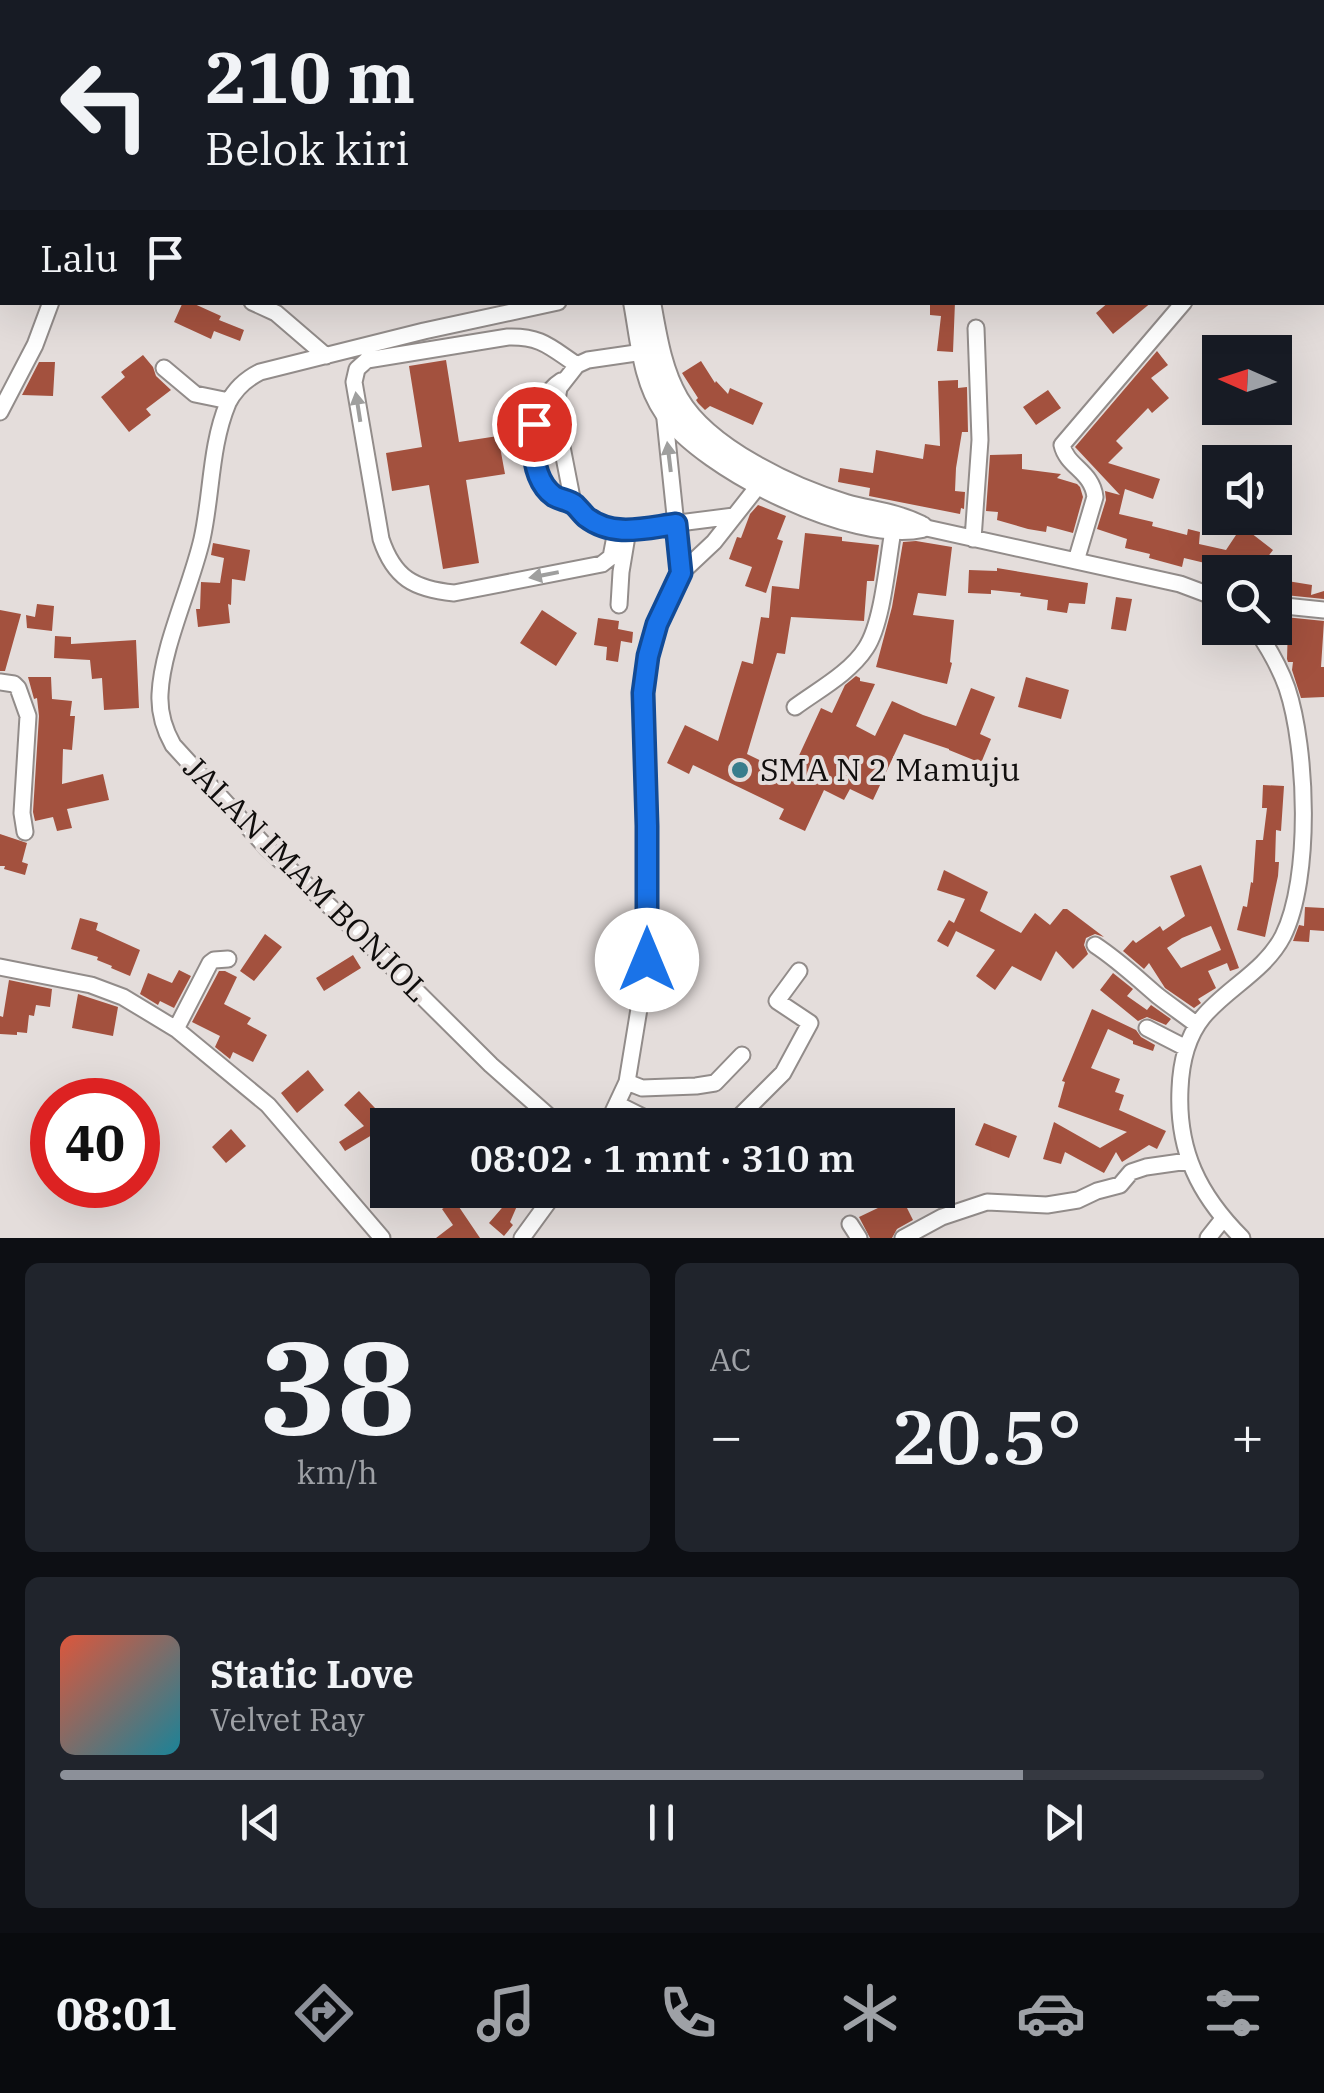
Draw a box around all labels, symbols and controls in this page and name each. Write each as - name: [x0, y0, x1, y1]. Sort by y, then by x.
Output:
- text: 210 m: [205, 31, 415, 122]
- icon: left: [40, 40, 170, 170]
- text: Belok kiri: [205, 119, 409, 177]
- icon: arrive: [138, 230, 193, 285]
- text: Lalu: [40, 233, 118, 282]
- north arrow: [1202, 335, 1292, 425]
- map controls: [1202, 335, 1292, 645]
- pin: [492, 382, 577, 467]
- one-way arrow: [350, 390, 365, 422]
- icon: arrive: [507, 397, 562, 452]
- one-way arrow: [661, 440, 677, 472]
- button: sound: [1202, 445, 1292, 535]
- button: search: [1202, 555, 1292, 645]
- one-way arrow: [528, 568, 559, 583]
- street label: JALAN IMAM BONJOL: [175, 746, 439, 1010]
- place label: SMA N 2 Mamuju: [760, 748, 1020, 790]
- marker: SMA N 2 Mamuju: [729, 759, 751, 781]
- position arrow: [595, 908, 699, 1012]
- speed limit sign: 40: [30, 1078, 160, 1208]
- text: 08:02 · 1 mnt · 310 m: [470, 1133, 855, 1182]
- text: 38: [259, 1301, 415, 1470]
- text: AC: [710, 1338, 751, 1380]
- text: 20.5°: [891, 1387, 1082, 1485]
- text: −: [710, 1400, 743, 1471]
- text: +: [1231, 1400, 1264, 1471]
- text: km/h: [297, 1451, 378, 1493]
- text: Static Love: [210, 1649, 414, 1698]
- text: Velvet Ray: [210, 1698, 365, 1740]
- icon: previous: [233, 1795, 288, 1850]
- icon: pause: [634, 1795, 689, 1850]
- icon: next: [1036, 1795, 1091, 1850]
- icon: directions: [289, 1978, 359, 2048]
- icon: music: [471, 1978, 541, 2048]
- icon: phone: [653, 1978, 723, 2048]
- icon: climate: [835, 1978, 905, 2048]
- icon: car: [1016, 1978, 1086, 2048]
- icon: filters: [1198, 1978, 1268, 2048]
- text: 08:01: [56, 1984, 178, 2042]

